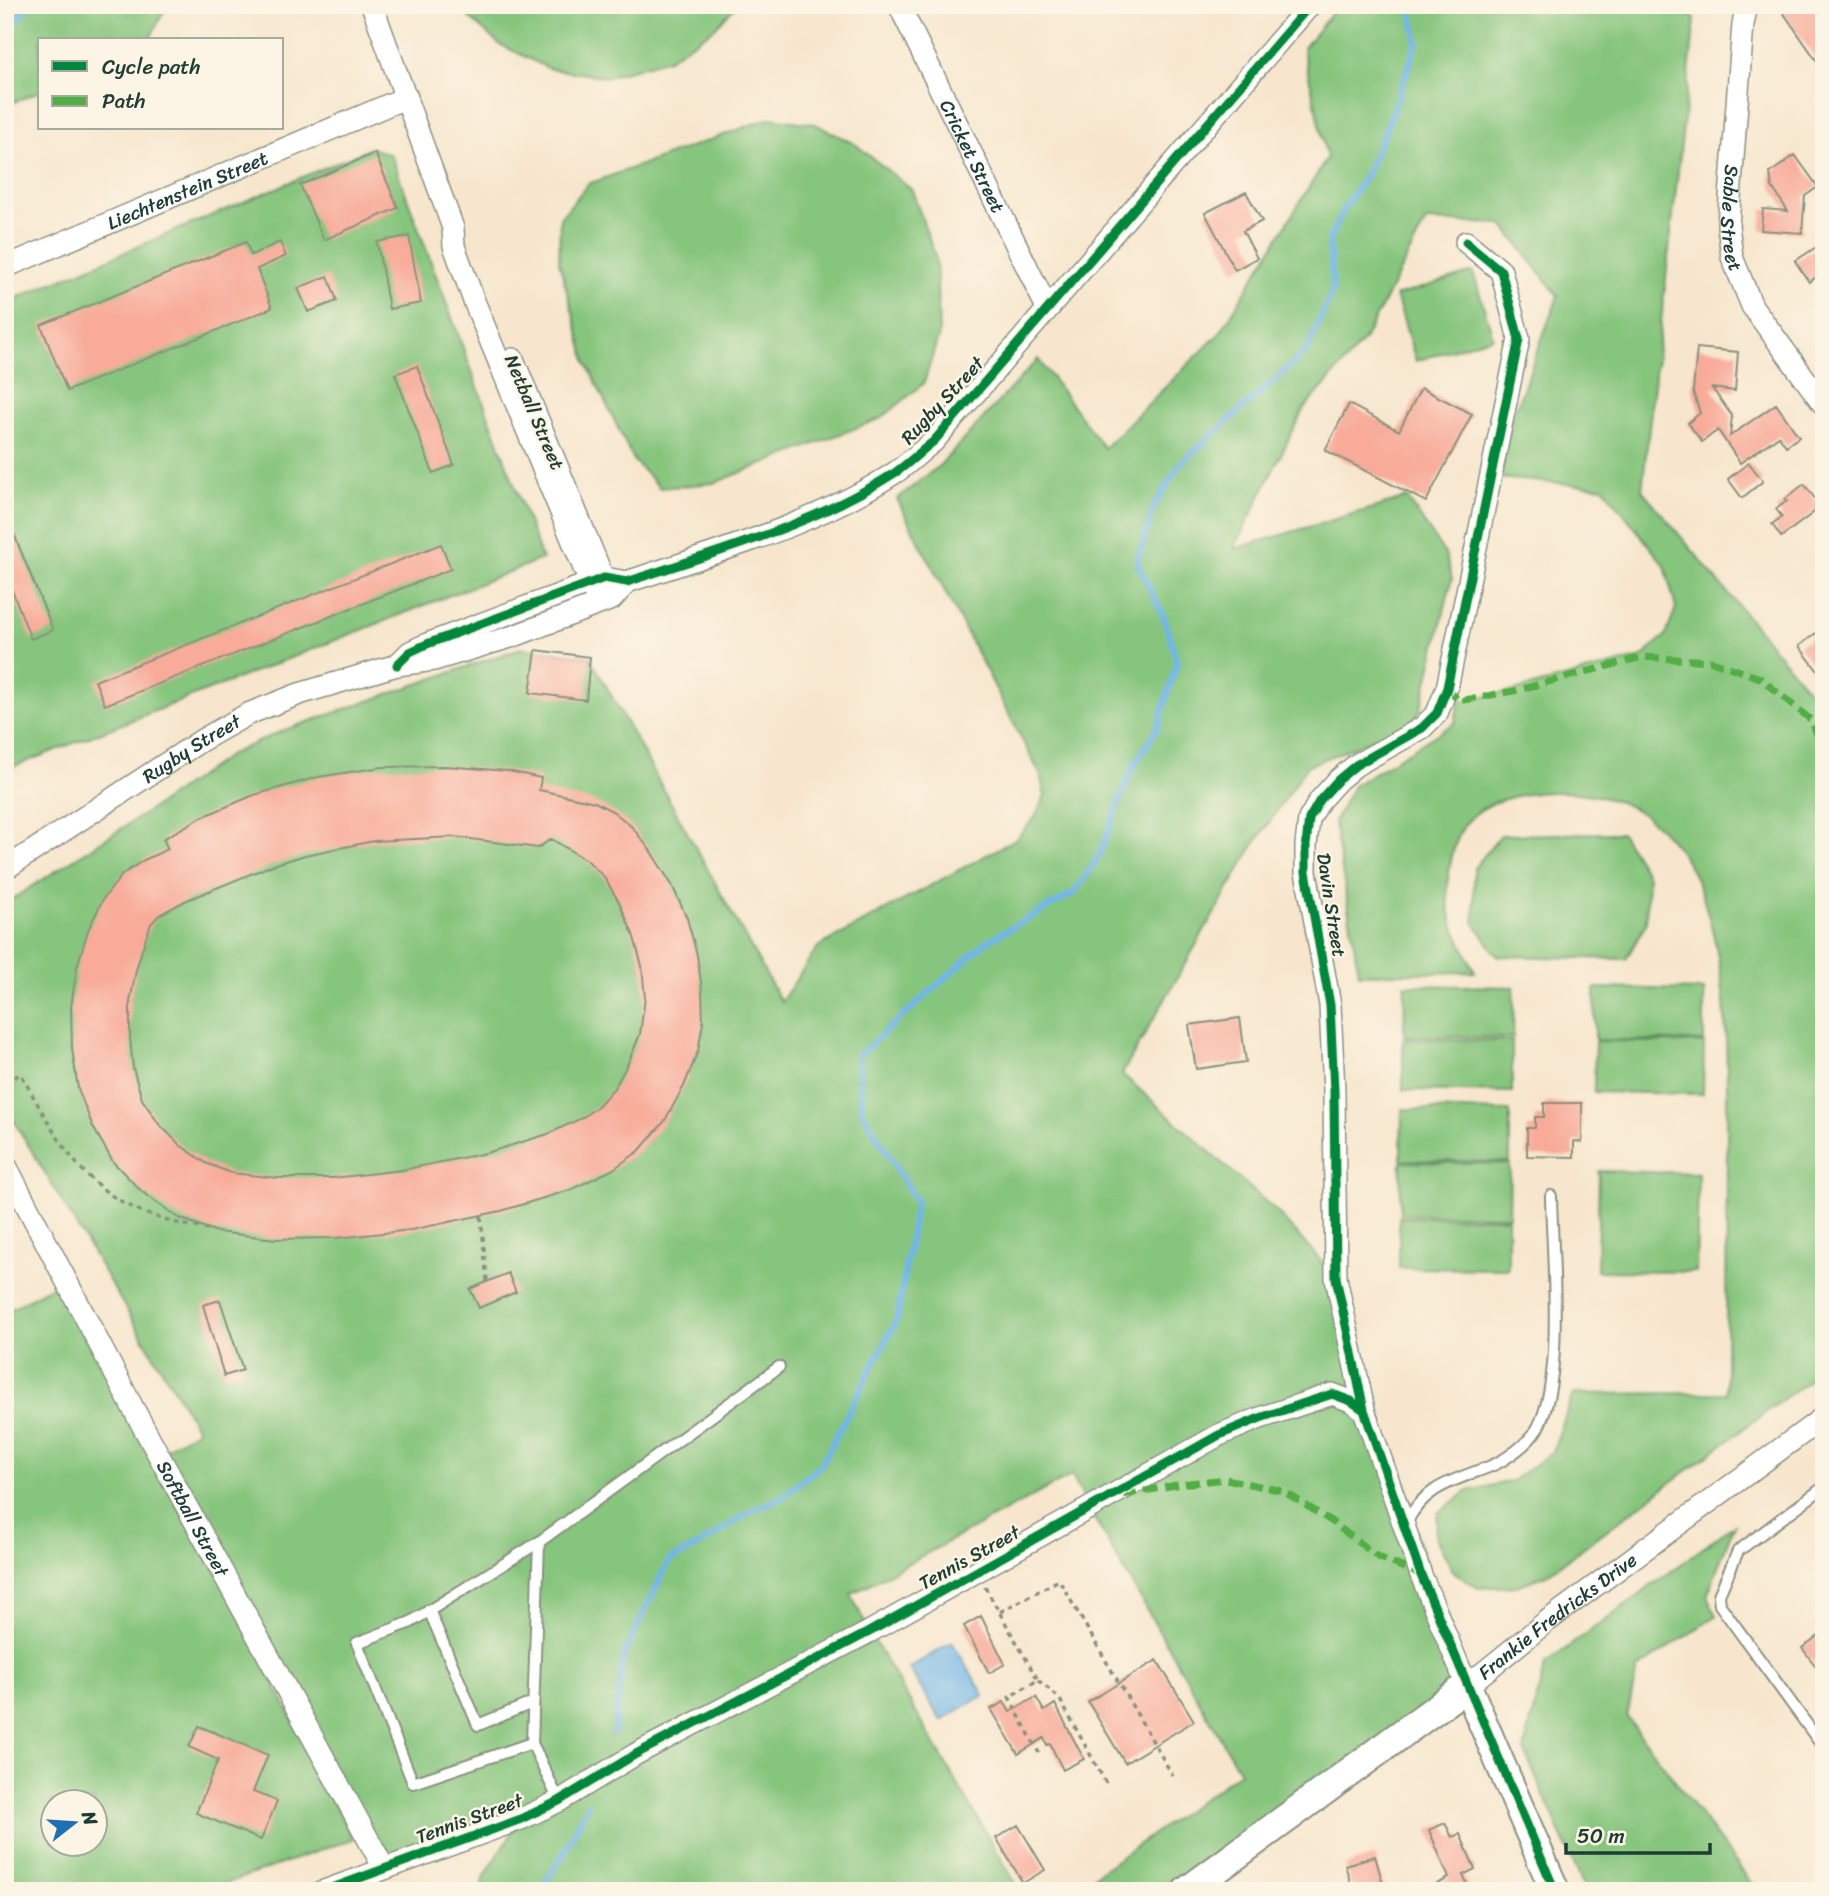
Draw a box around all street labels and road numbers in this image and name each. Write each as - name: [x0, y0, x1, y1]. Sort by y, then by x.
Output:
- street label: Cricket Street: [931, 94, 1014, 219]
- street label: Liechtenstein Street: [102, 142, 273, 239]
- street label: Sable Street: [1711, 164, 1752, 277]
- street label: Rugby Street: [892, 347, 993, 452]
- street label: Netball Street: [495, 349, 574, 475]
- street label: Rugby Street: [135, 705, 248, 792]
- street label: Davin Street: [1307, 851, 1356, 959]
- street label: Softball Street: [147, 1454, 239, 1584]
- street label: Tennis Street: [912, 1515, 1027, 1599]
- street label: Frankie Fredricks Drive: [1470, 1544, 1644, 1688]
- street label: Tennis Street: [411, 1783, 529, 1853]

